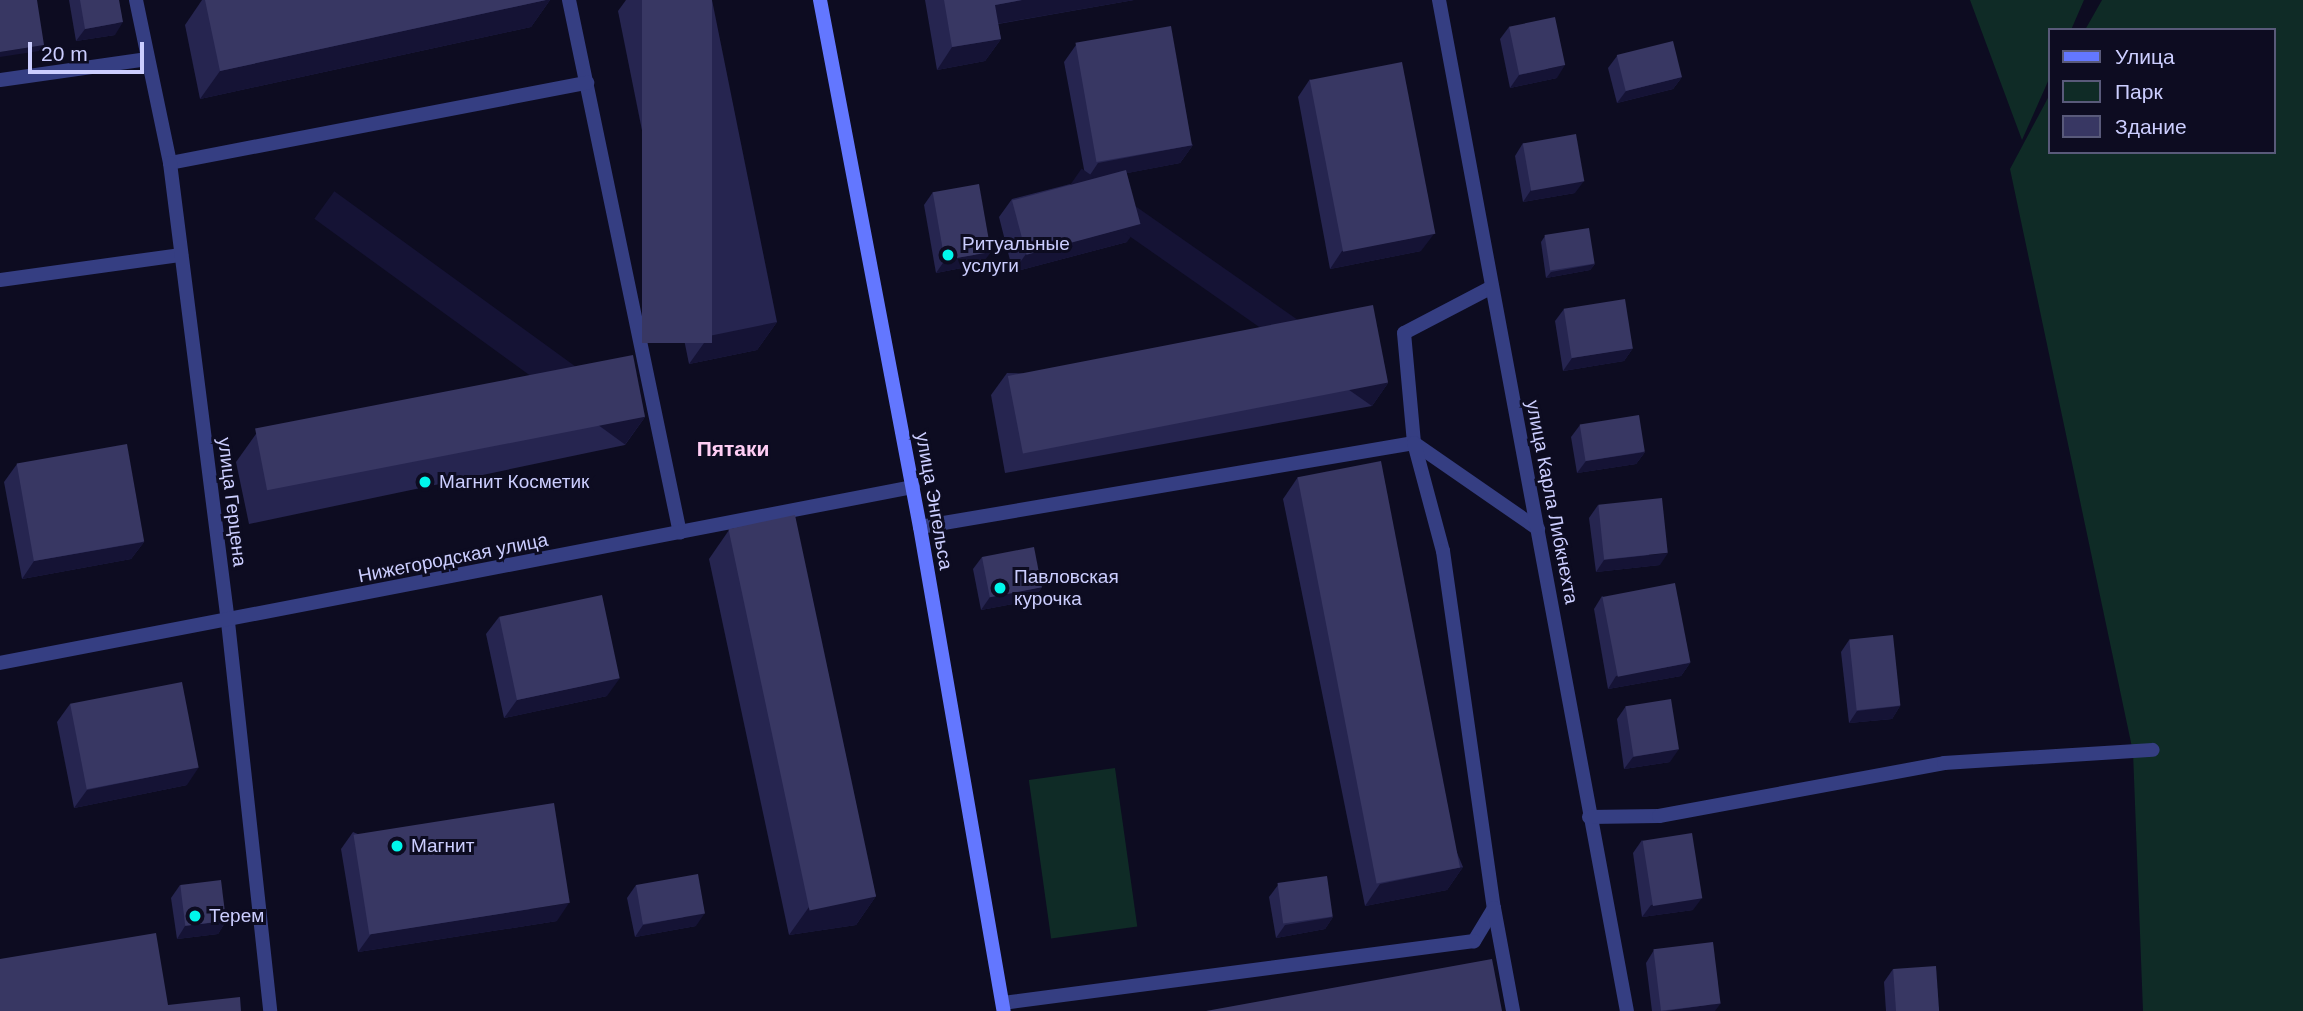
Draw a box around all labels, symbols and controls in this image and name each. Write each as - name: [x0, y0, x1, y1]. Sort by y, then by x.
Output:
- scale bar: [32, 28, 147, 72]
- legend: [2048, 28, 2275, 154]
- text: 20 m: [41, 42, 88, 65]
- text: Улица: [2115, 45, 2175, 68]
- text: Парк: [2115, 80, 2163, 103]
- text: Здание: [2115, 115, 2187, 138]
- place label: Ритуальные услуги: [962, 233, 1070, 277]
- marker: Ритуальные услуги: [940, 247, 956, 263]
- street label: улица Карла Либкнехта: [1521, 398, 1583, 606]
- street label: улица Энгельса: [911, 430, 957, 572]
- street label: улица Герцена: [213, 436, 251, 568]
- district label: Пятаки: [697, 436, 769, 462]
- place label: Магнит Косметик: [439, 471, 589, 493]
- marker: Магнит Косметик: [417, 474, 433, 490]
- street label: Нижегородская улица: [356, 528, 550, 588]
- place label: Павловская курочка: [1014, 566, 1119, 610]
- marker: Павловская курочка: [992, 580, 1008, 596]
- place label: Магнит: [411, 835, 474, 857]
- marker: Магнит: [389, 838, 405, 854]
- place label: Терем: [209, 905, 264, 927]
- marker: Терем: [187, 908, 203, 924]

